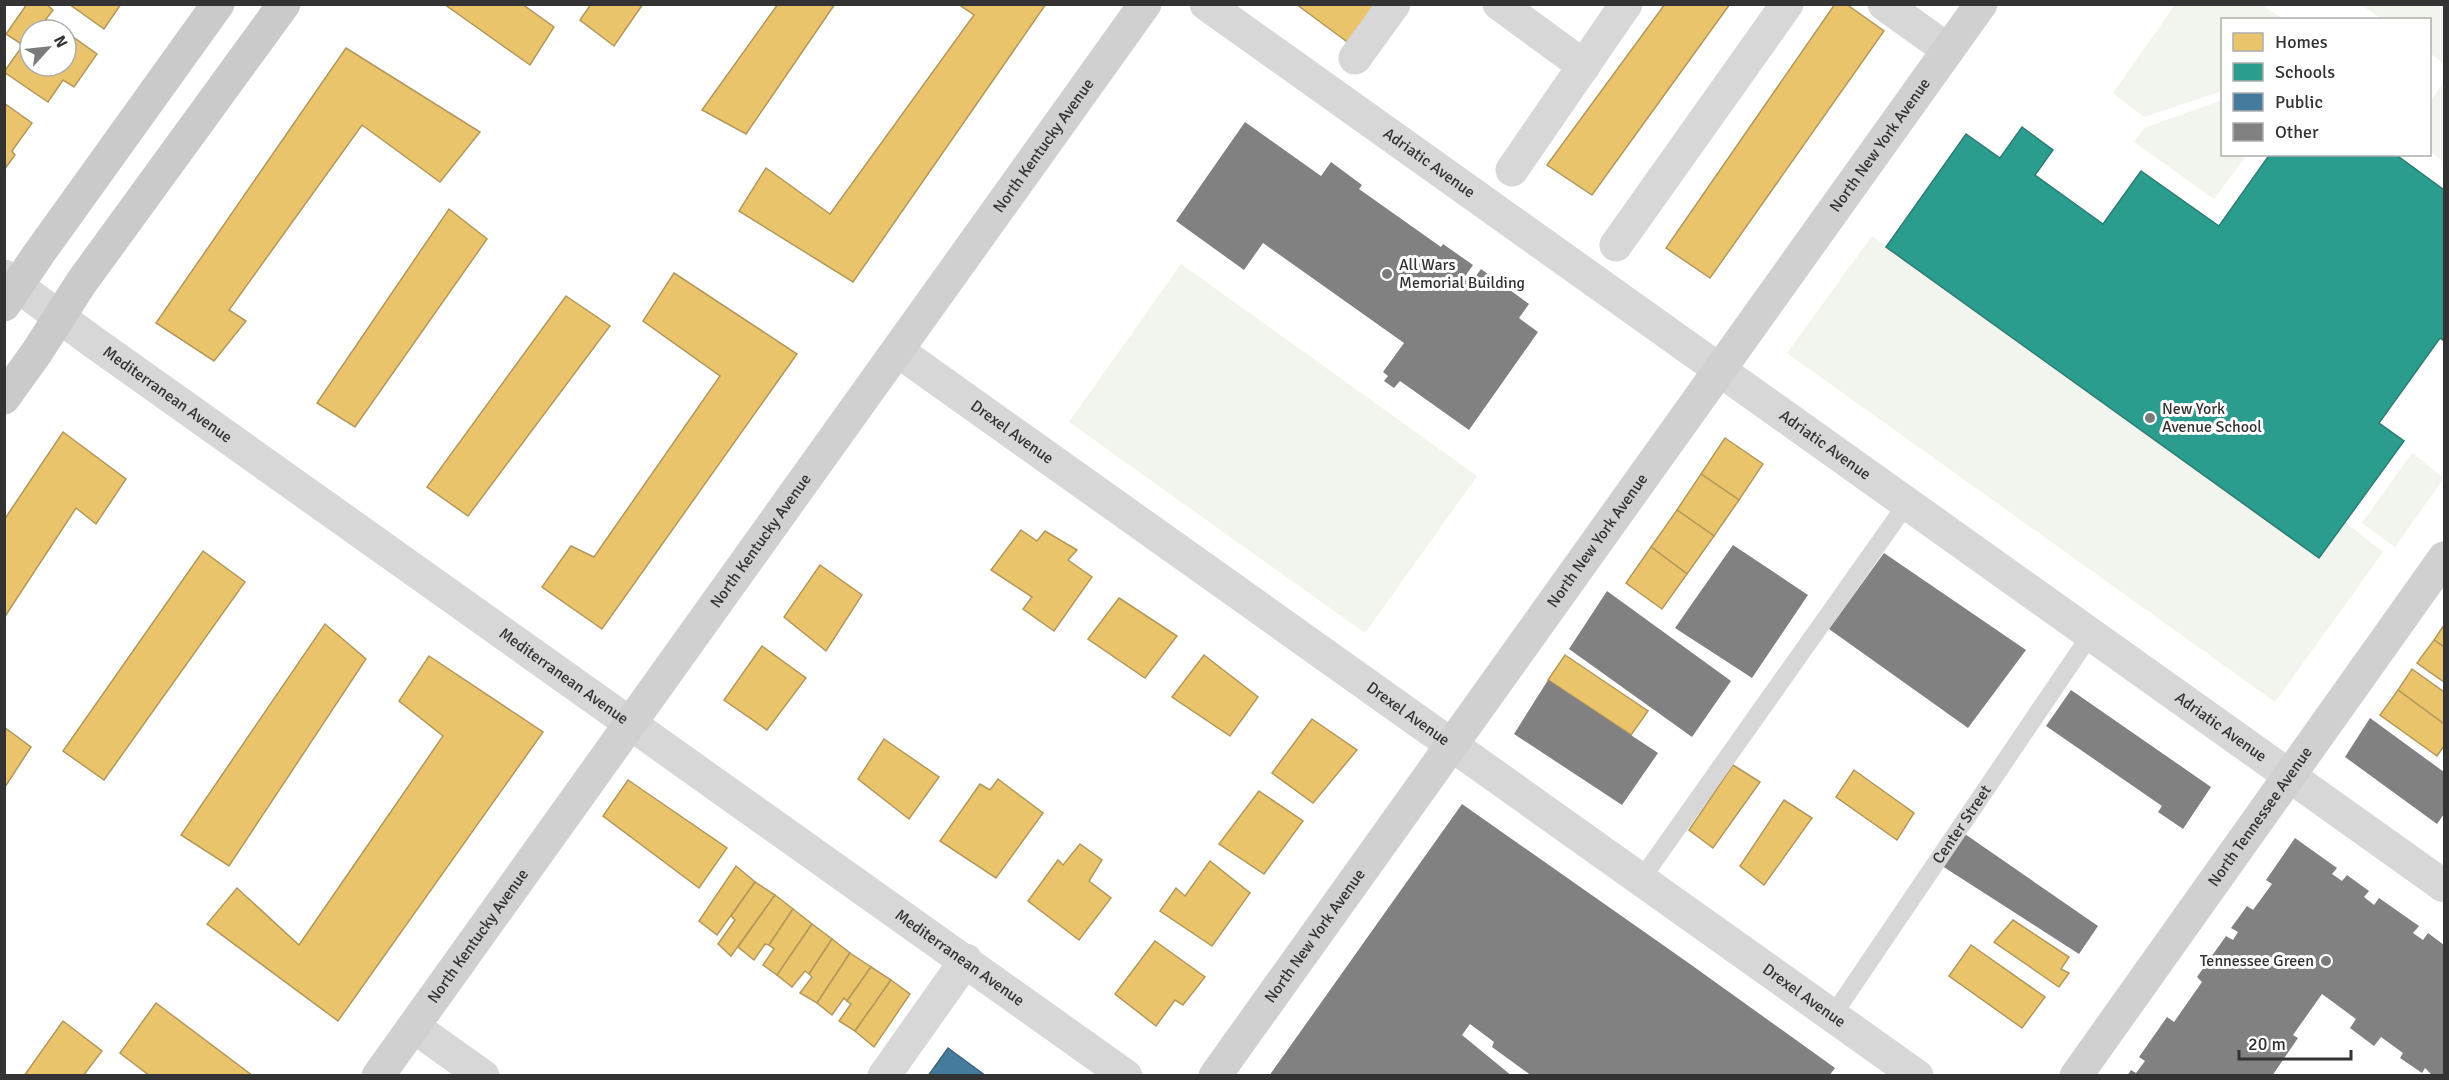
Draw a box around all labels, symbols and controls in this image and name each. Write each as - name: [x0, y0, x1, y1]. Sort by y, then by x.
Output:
- north arrow: [18, 18, 78, 78]
- legend: [2221, 18, 2431, 156]
- text: Homes: [2275, 31, 2328, 53]
- text: N: [49, 32, 72, 51]
- text: Schools: [2275, 61, 2335, 83]
- street label: North New York Avenue: [1825, 74, 1935, 216]
- street label: North Kentucky Avenue: [989, 75, 1098, 217]
- text: Public: [2275, 91, 2323, 113]
- text: Other: [2275, 121, 2319, 143]
- street label: Adriatic Avenue: [1379, 124, 1479, 202]
- place label: All Wars Memorial Building: [1399, 255, 1525, 293]
- marker: All Wars Memorial Building: [1380, 267, 1394, 281]
- street label: Mediterranean Avenue: [99, 342, 236, 447]
- street label: Drexel Avenue: [967, 396, 1058, 469]
- place label: New York Avenue School: [2162, 399, 2262, 437]
- street label: Adriatic Avenue: [1775, 406, 1875, 484]
- marker: New York Avenue School: [2143, 411, 2157, 425]
- street label: North Kentucky Avenue: [706, 470, 816, 612]
- street label: North New York Avenue: [1543, 470, 1652, 612]
- street label: Mediterranean Avenue: [495, 623, 632, 729]
- street label: Drexel Avenue: [1363, 678, 1454, 750]
- street label: Adriatic Avenue: [2171, 688, 2271, 766]
- street label: North Tennessee Avenue: [2204, 743, 2317, 891]
- street label: Center Street: [1928, 781, 1996, 868]
- street label: North Kentucky Avenue: [423, 865, 533, 1007]
- street label: North New York Avenue: [1260, 865, 1370, 1007]
- street label: Mediterranean Avenue: [891, 905, 1028, 1011]
- place label: Tennessee Green: [2200, 951, 2314, 971]
- marker: Tennessee Green: [2319, 954, 2333, 968]
- street label: Drexel Avenue: [1759, 959, 1850, 1032]
- scale bar: [2239, 1023, 2352, 1061]
- text: 20 m: [2248, 1033, 2286, 1055]

